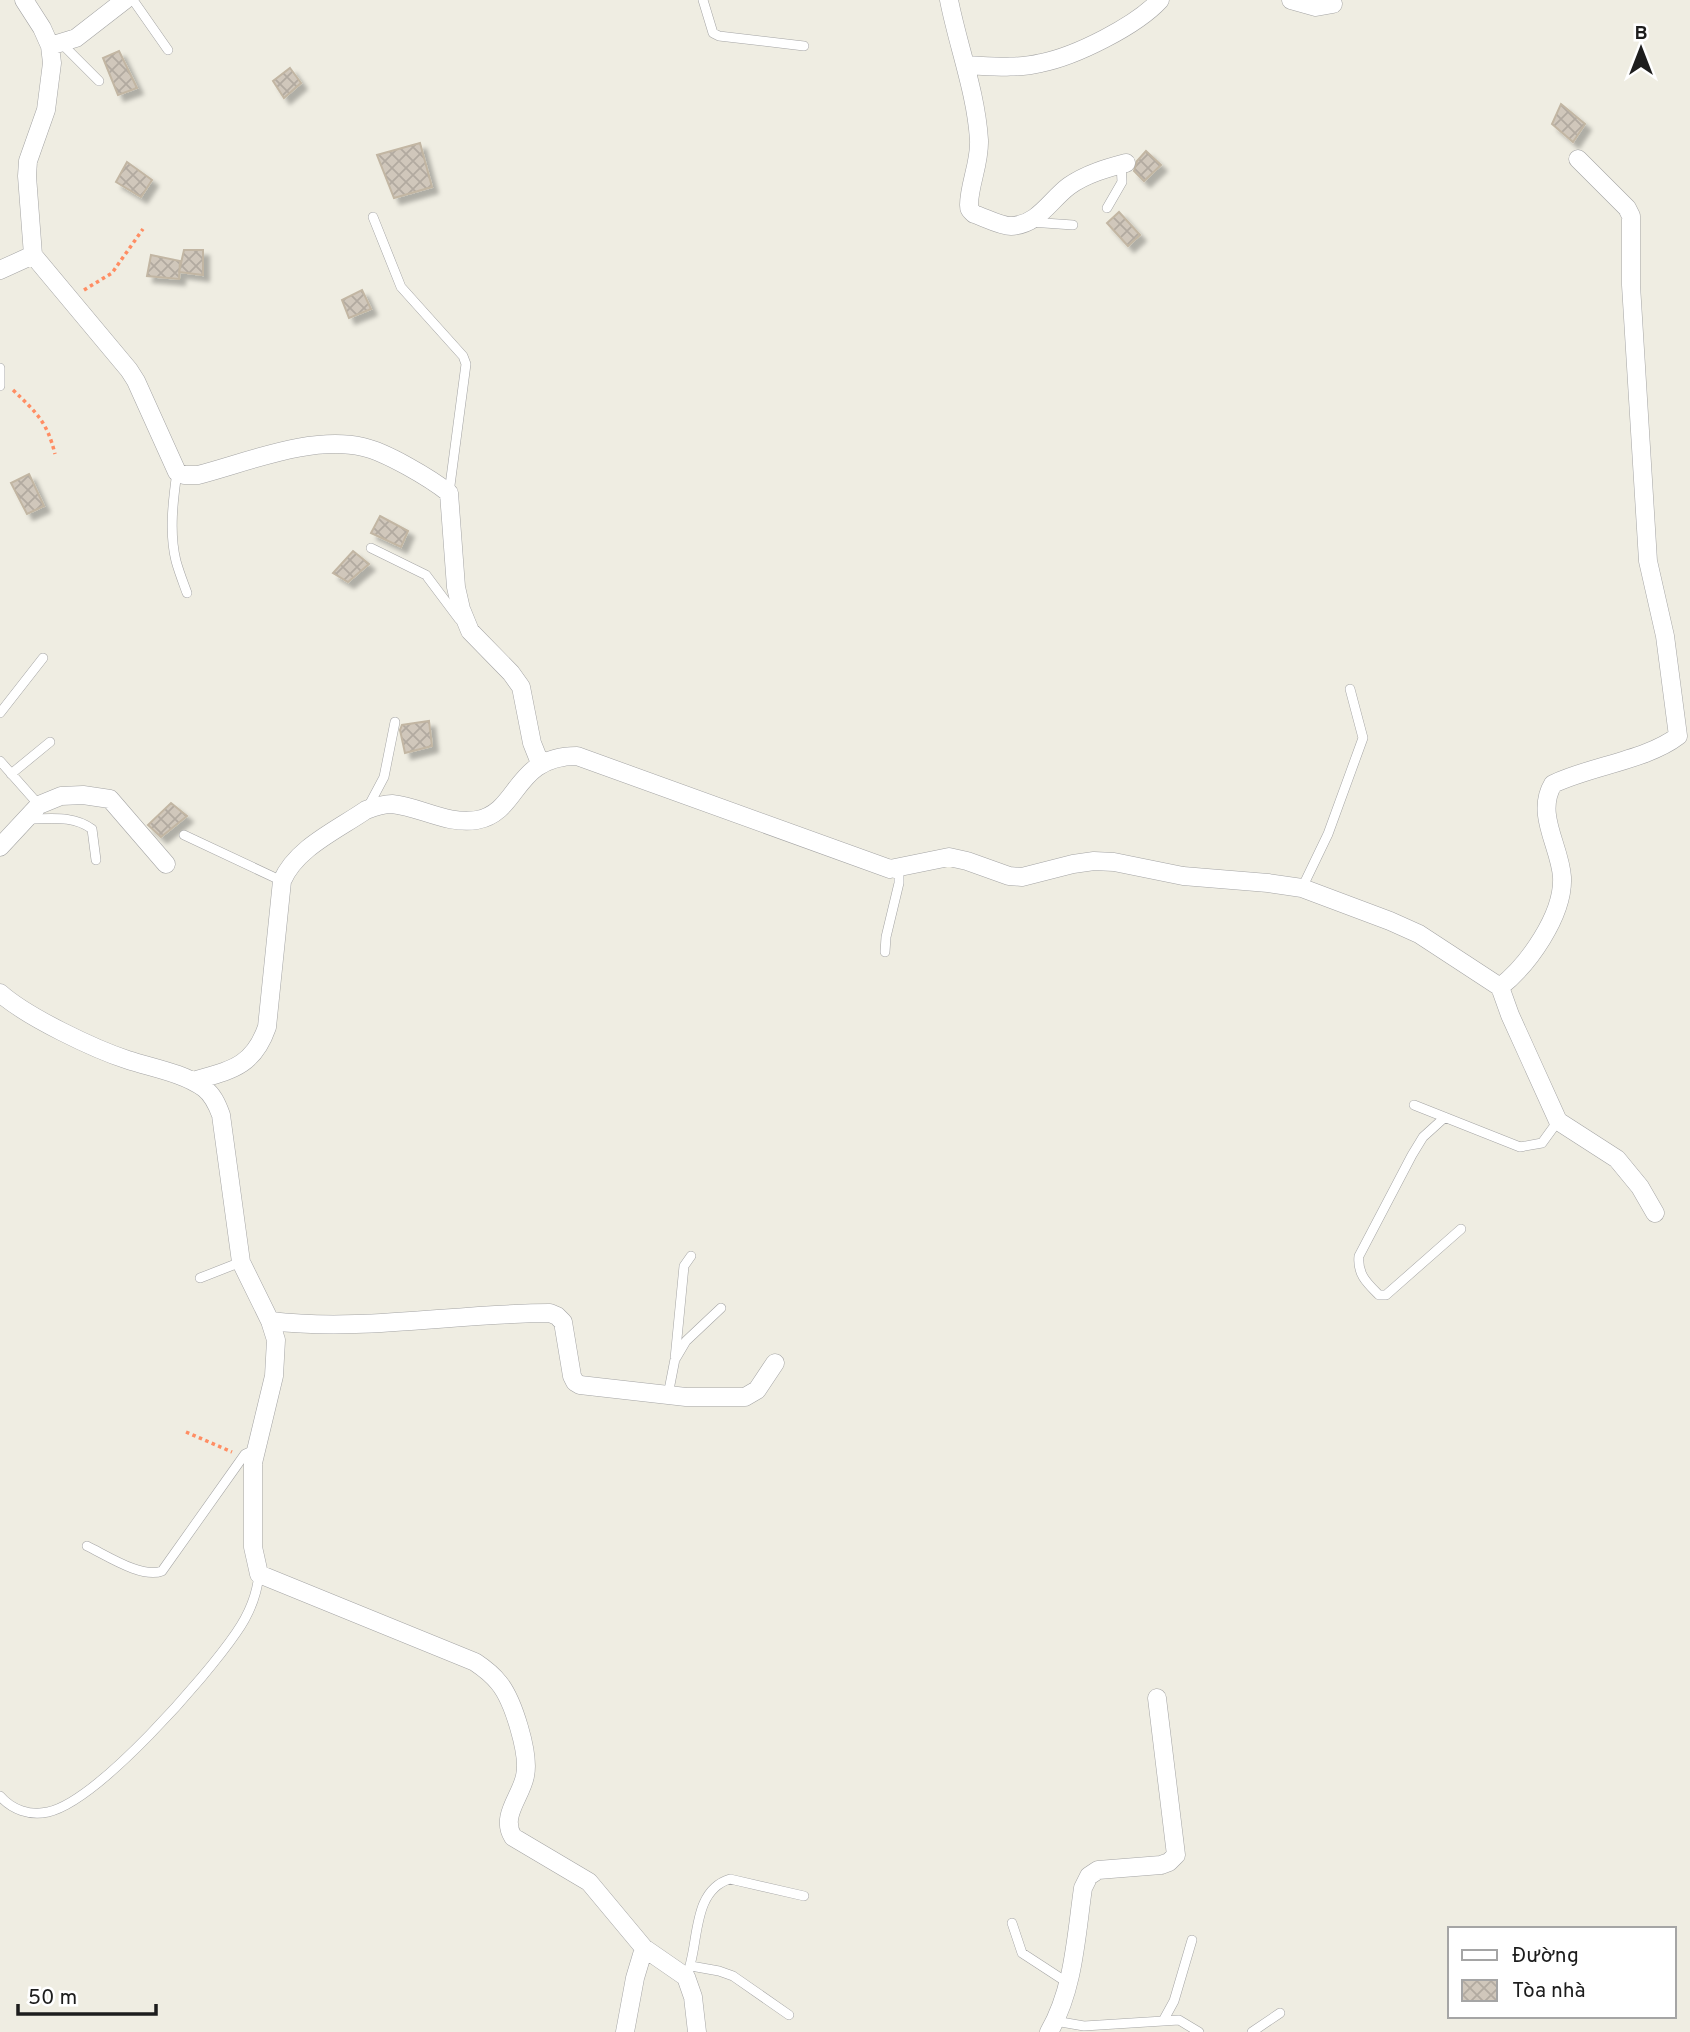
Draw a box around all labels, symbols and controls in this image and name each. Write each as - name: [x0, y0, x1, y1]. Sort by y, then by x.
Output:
- north arrow: [1606, 14, 1676, 84]
- text: B: [1634, 22, 1648, 46]
- legend: [1448, 1927, 1676, 2018]
- text: Đường: [1512, 1943, 1579, 1970]
- scale bar: [18, 1972, 156, 2016]
- text: Tòa nhà: [1512, 1978, 1586, 2005]
- text: 50 m: [28, 1985, 77, 2012]

